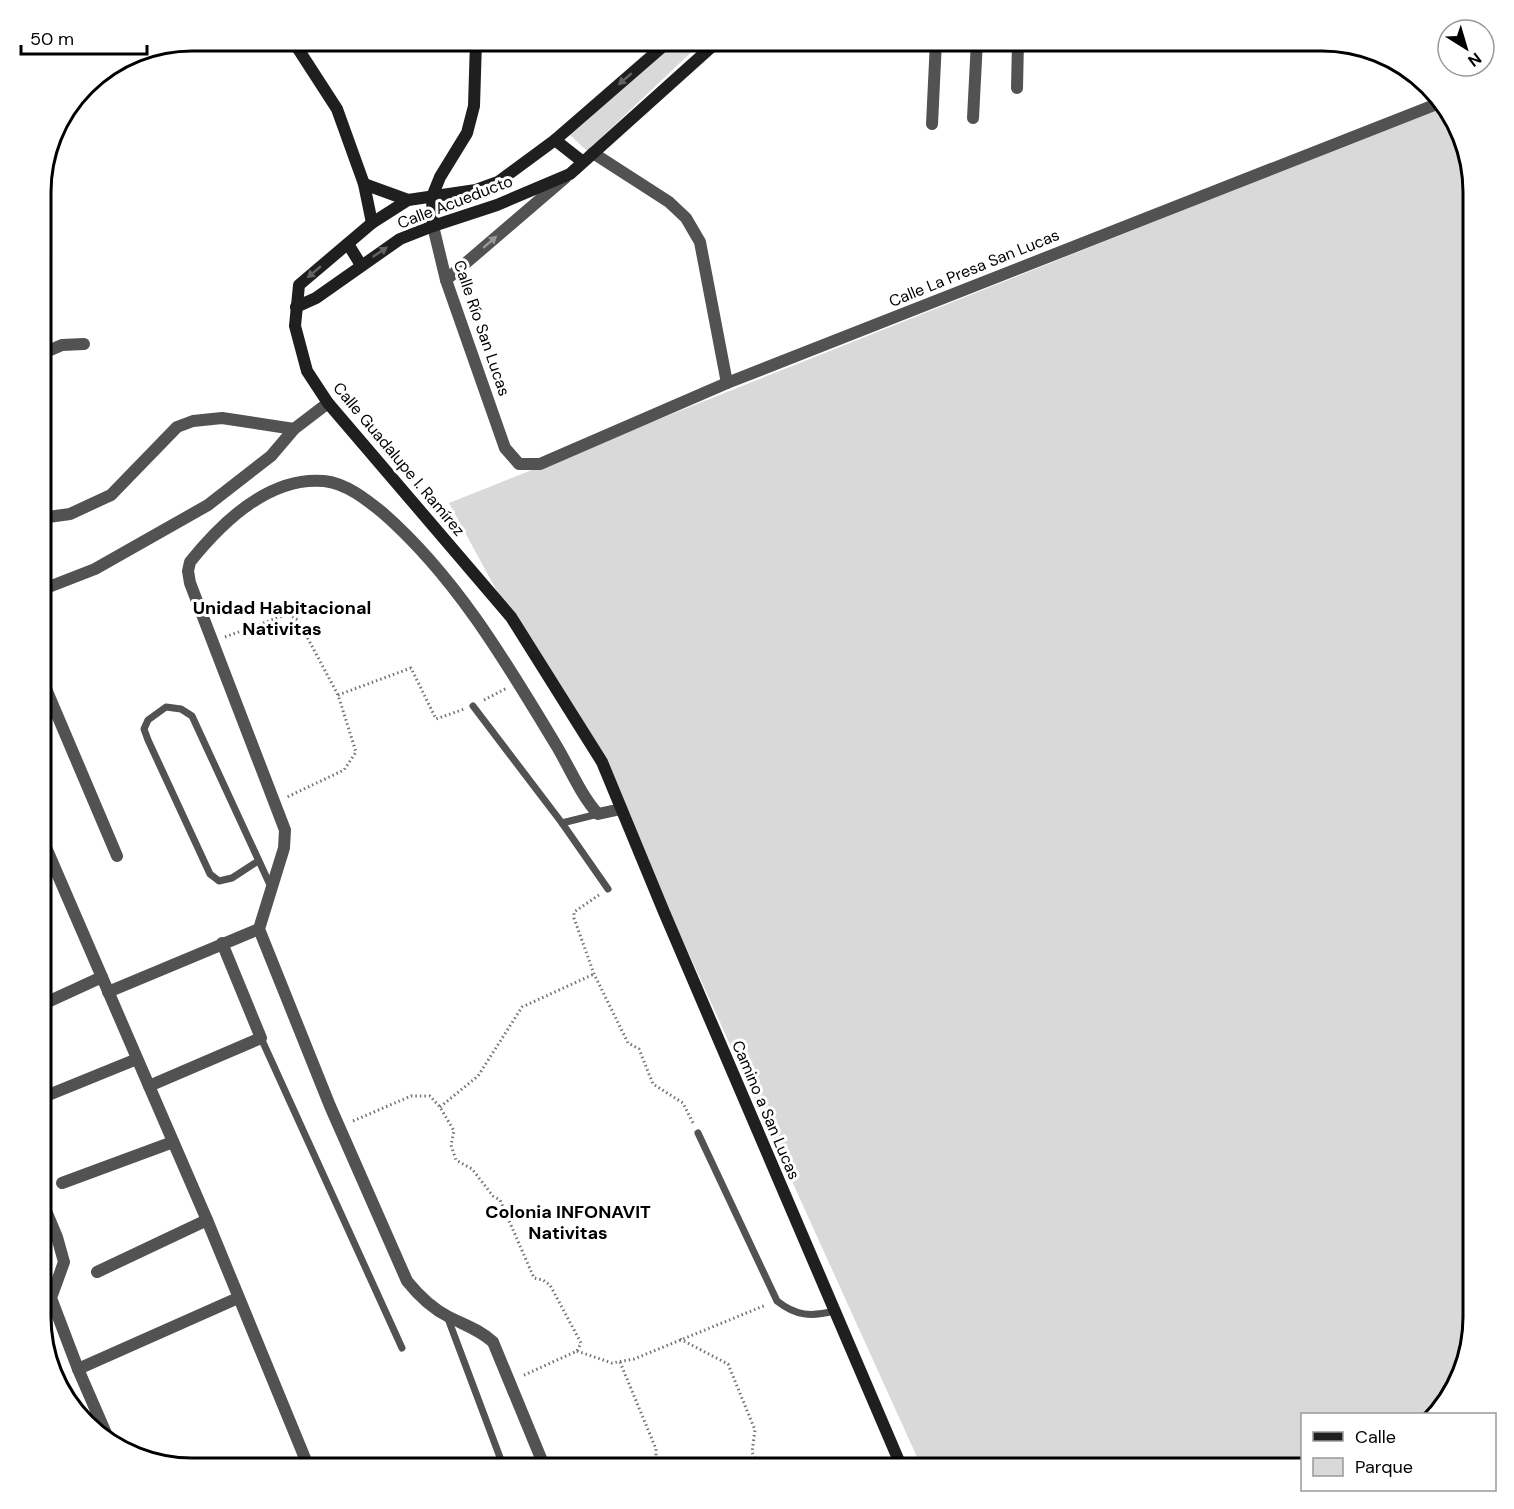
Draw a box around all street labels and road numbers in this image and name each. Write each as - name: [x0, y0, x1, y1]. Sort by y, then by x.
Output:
- street label: Calle Acueducto: [394, 170, 516, 234]
- street label: Calle La Presa San Lucas: [886, 224, 1062, 312]
- street label: Calle Río San Lucas: [449, 257, 515, 399]
- street label: Calle Guadalupe I. Ramírez: [328, 378, 470, 540]
- street label: Camino a San Lucas: [727, 1037, 805, 1183]

